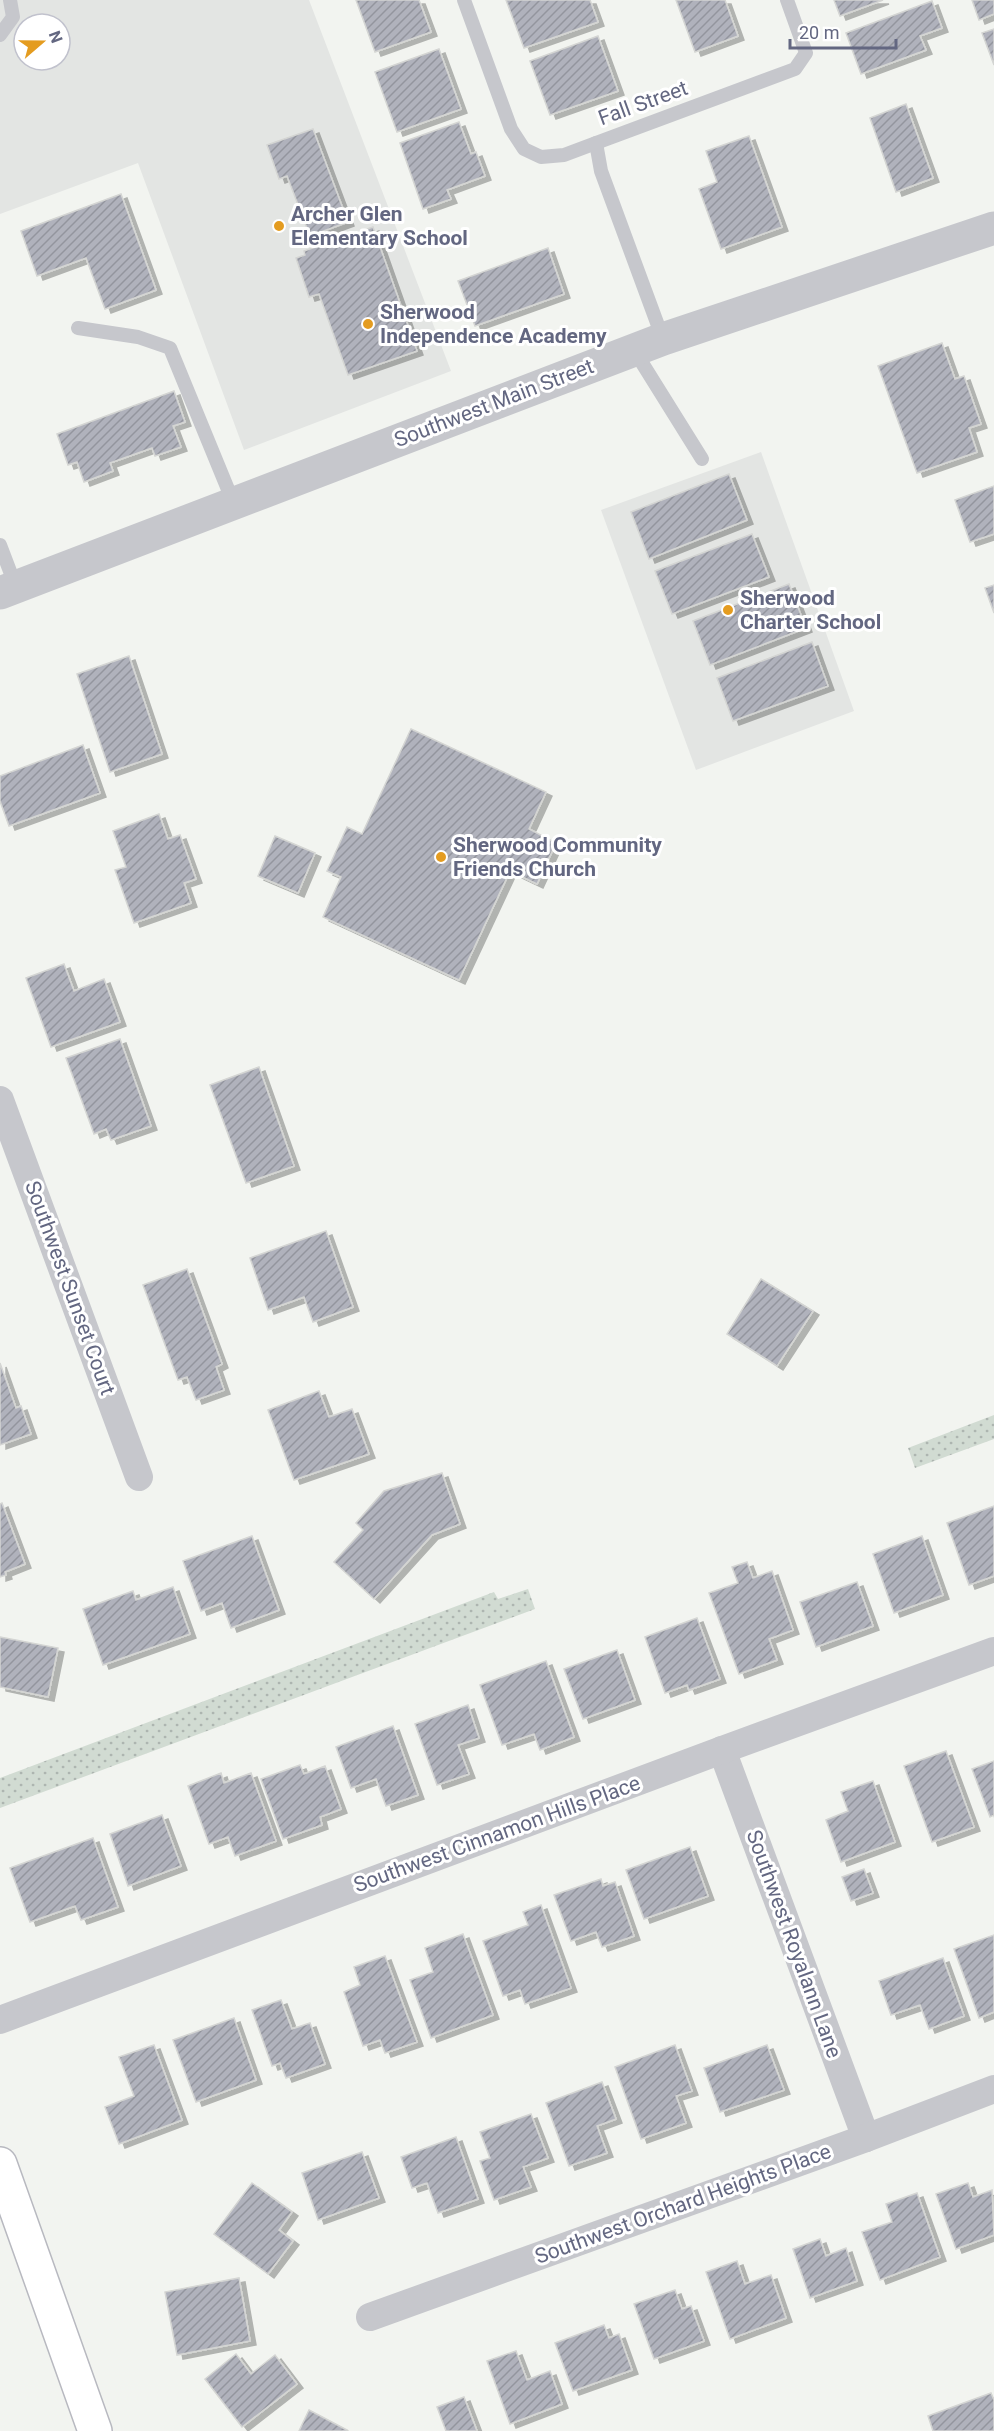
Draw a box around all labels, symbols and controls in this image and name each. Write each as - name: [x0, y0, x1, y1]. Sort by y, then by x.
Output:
- north arrow: [12, 12, 72, 72]
- scale bar: [790, 12, 896, 50]
- text: 20 m: [799, 22, 839, 43]
- text: N: [45, 28, 66, 46]
- street label: Fall Street: [595, 76, 691, 130]
- place label: Archer Glen Elementary School: [291, 202, 468, 250]
- marker: Archer Glen Elementary School: [272, 219, 286, 233]
- place label: Sherwood Independence Academy: [380, 300, 607, 348]
- marker: Sherwood Independence Academy: [361, 317, 375, 331]
- street label: Southwest Main Street: [391, 354, 597, 452]
- place label: Sherwood Charter School: [740, 586, 881, 634]
- marker: Sherwood Charter School: [721, 603, 735, 617]
- place label: Sherwood Community Friends Church: [453, 833, 662, 881]
- marker: Sherwood Community Friends Church: [434, 850, 448, 864]
- street label: Southwest Sunset Court: [20, 1178, 120, 1398]
- street label: Southwest Cinnamon Hills Place: [350, 1771, 644, 1897]
- street label: Southwest Royalann Lane: [742, 1827, 846, 2061]
- street label: Southwest Orchard Heights Place: [532, 2139, 834, 2269]

